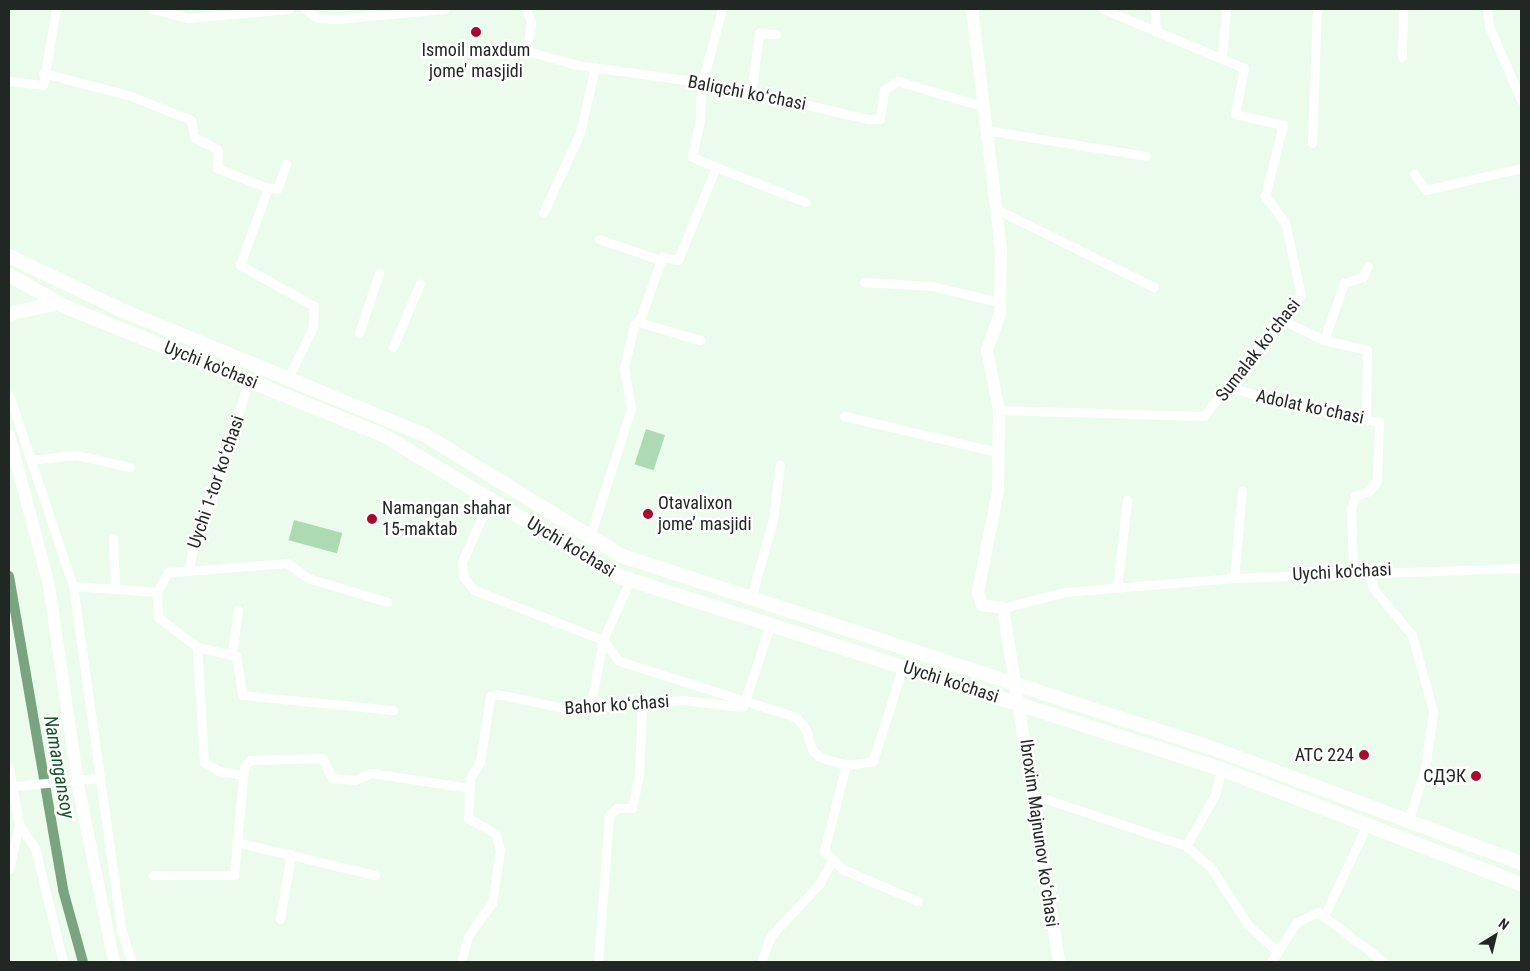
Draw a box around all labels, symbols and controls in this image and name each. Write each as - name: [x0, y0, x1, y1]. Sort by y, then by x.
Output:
- marker: Ismoil maxdum jome' masjidi: [470, 26, 482, 38]
- place label: Ismoil maxdum jome' masjidi: [422, 40, 530, 82]
- street label: Baliqchi koʻchasi: [686, 71, 808, 115]
- street label: Sumalak koʻchasi: [1211, 294, 1305, 406]
- street label: Uychi ko'chasi: [161, 336, 261, 394]
- street label: Adolat koʻchasi: [1254, 385, 1366, 429]
- street label: Uychi 1-tor koʻchasi: [183, 413, 249, 551]
- place label: Otavalixon jome’ masjidi: [658, 493, 752, 536]
- place label: Namangan shahar 15-maktab: [382, 498, 511, 540]
- marker: Otavalixon jome’ masjidi: [642, 508, 654, 520]
- street label: Uychi ko'chasi: [523, 512, 619, 582]
- marker: Namangan shahar 15-maktab: [366, 513, 378, 525]
- street label: Uychi ko'chasi: [1292, 559, 1392, 585]
- street label: Uychi ko'chasi: [900, 656, 1002, 708]
- street label: Bahor koʻchasi: [564, 691, 670, 719]
- water label: Namangansoy: [39, 714, 79, 820]
- street label: Ibroxim Majnunov koʻchasi: [1015, 738, 1063, 928]
- place label: ATC 224: [1295, 744, 1354, 766]
- marker: ATC 224: [1358, 749, 1370, 761]
- place label: СДЭК: [1423, 765, 1466, 787]
- marker: СДЭК: [1470, 770, 1482, 782]
- north arrow: [1470, 911, 1520, 961]
- text: N: [1496, 915, 1512, 933]

